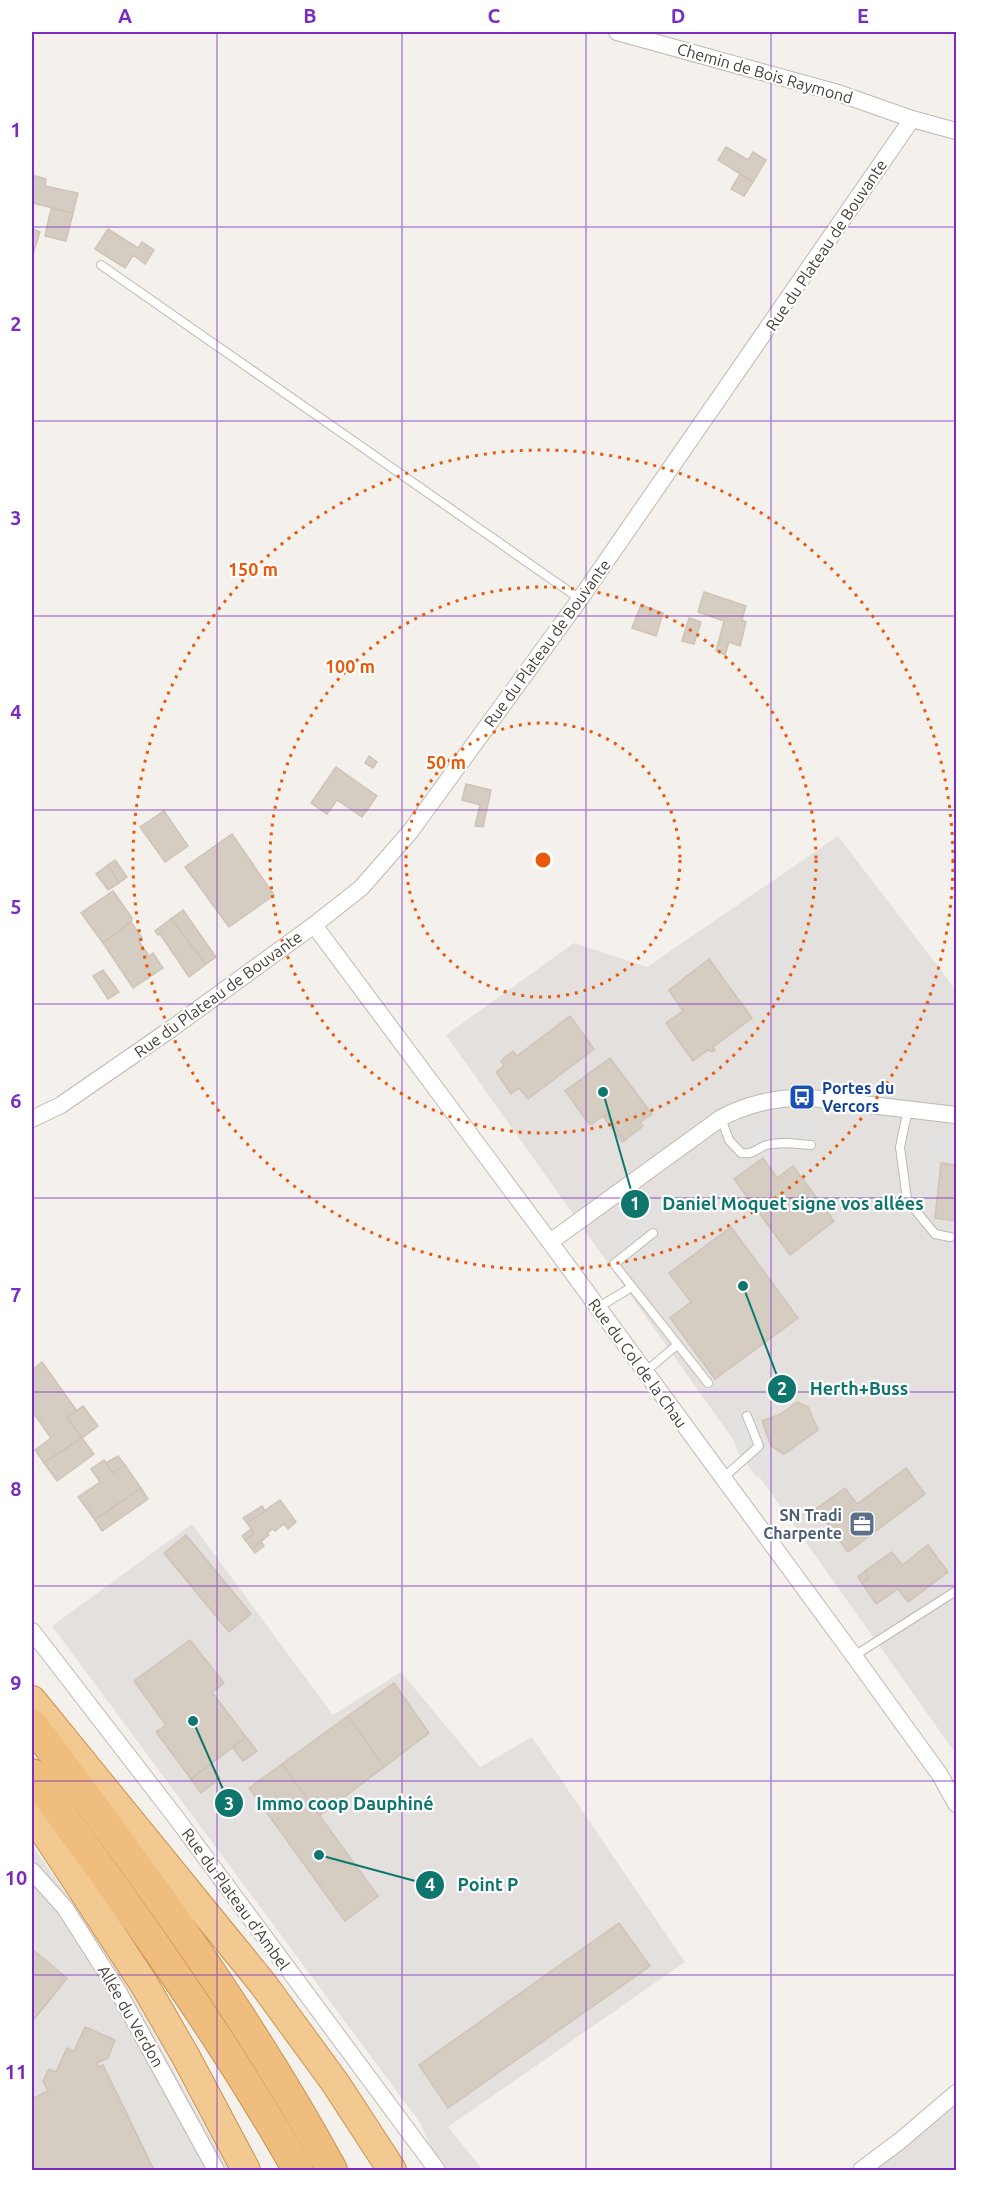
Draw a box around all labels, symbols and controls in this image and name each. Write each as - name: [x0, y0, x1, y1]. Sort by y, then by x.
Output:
- text: A: [118, 4, 132, 27]
- text: B: [303, 4, 317, 27]
- text: C: [488, 4, 501, 27]
- text: D: [671, 4, 685, 27]
- text: E: [857, 4, 869, 27]
- street label: Chemin de Bois Raymond: [675, 39, 855, 107]
- text: 1: [10, 118, 22, 141]
- street label: Rue du Plateau de Bouvante: [762, 156, 890, 334]
- text: 2: [10, 312, 22, 335]
- text: 3: [10, 506, 22, 529]
- street label: Rue du Plateau de Bouvante: [480, 556, 614, 730]
- text: 150 m: [228, 559, 278, 579]
- text: 100 m: [325, 656, 375, 676]
- text: 4: [10, 700, 22, 723]
- text: 50 m: [426, 752, 466, 772]
- centre of rings: [533, 850, 553, 870]
- text: 5: [10, 895, 22, 918]
- street label: Rue du Plateau de Bouvante: [131, 927, 305, 1061]
- place label: Portes du Vercors: [822, 1079, 894, 1115]
- bus stop icon: Portes du Vercors: [787, 1082, 817, 1112]
- text: 6: [10, 1089, 22, 1112]
- callout: Daniel Moquet signe vos allées: [620, 1186, 936, 1222]
- text: 1: [630, 1193, 640, 1213]
- text: Daniel Moquet signe vos allées: [662, 1193, 924, 1213]
- text: 7: [10, 1283, 22, 1306]
- street label: Rue du Col de la Chau: [585, 1295, 691, 1431]
- callout: Herth+Buss: [767, 1371, 920, 1407]
- text: 2: [777, 1378, 787, 1398]
- text: Herth+Buss: [810, 1378, 908, 1398]
- text: 8: [10, 1477, 22, 1500]
- place label: SN Tradi Charpente: [763, 1506, 842, 1542]
- office icon: SN Tradi Charpente: [847, 1509, 877, 1539]
- text: 9: [10, 1671, 22, 1694]
- callout: Immo coop Dauphiné: [214, 1785, 445, 1821]
- text: 3: [224, 1793, 234, 1813]
- text: Immo coop Dauphiné: [256, 1793, 434, 1813]
- street label: Rue du Plateau d'Ambel: [179, 1825, 293, 1973]
- text: 10: [5, 1866, 27, 1889]
- callout: Point P: [415, 1867, 530, 1903]
- text: 4: [425, 1874, 435, 1894]
- text: Point P: [458, 1874, 518, 1894]
- street label: Allée du Verdon: [95, 1962, 167, 2070]
- text: 11: [5, 2060, 27, 2083]

